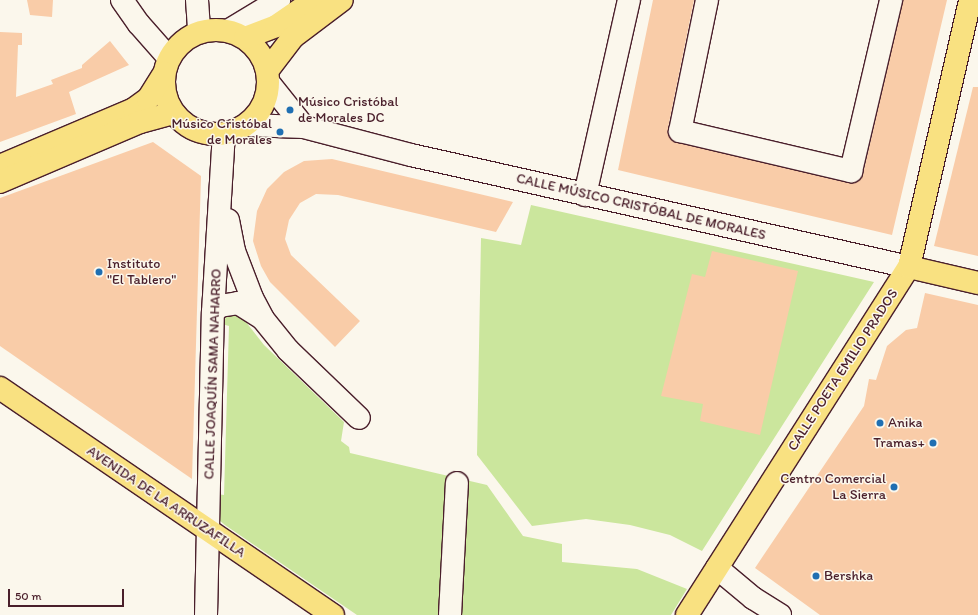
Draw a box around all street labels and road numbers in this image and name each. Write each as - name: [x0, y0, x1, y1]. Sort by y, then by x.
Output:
- street label: CALLE MÚSICO CRISTÓBAL DE MORALES: [514, 170, 768, 244]
- street label: CALLE JOAQUÍN SAMA NAHARRO: [201, 268, 225, 480]
- street label: CALLE POETA EMILIO PRADOS: [784, 286, 902, 454]
- street label: AVENIDA DE LA ARRUZAFILLA: [83, 443, 249, 561]

